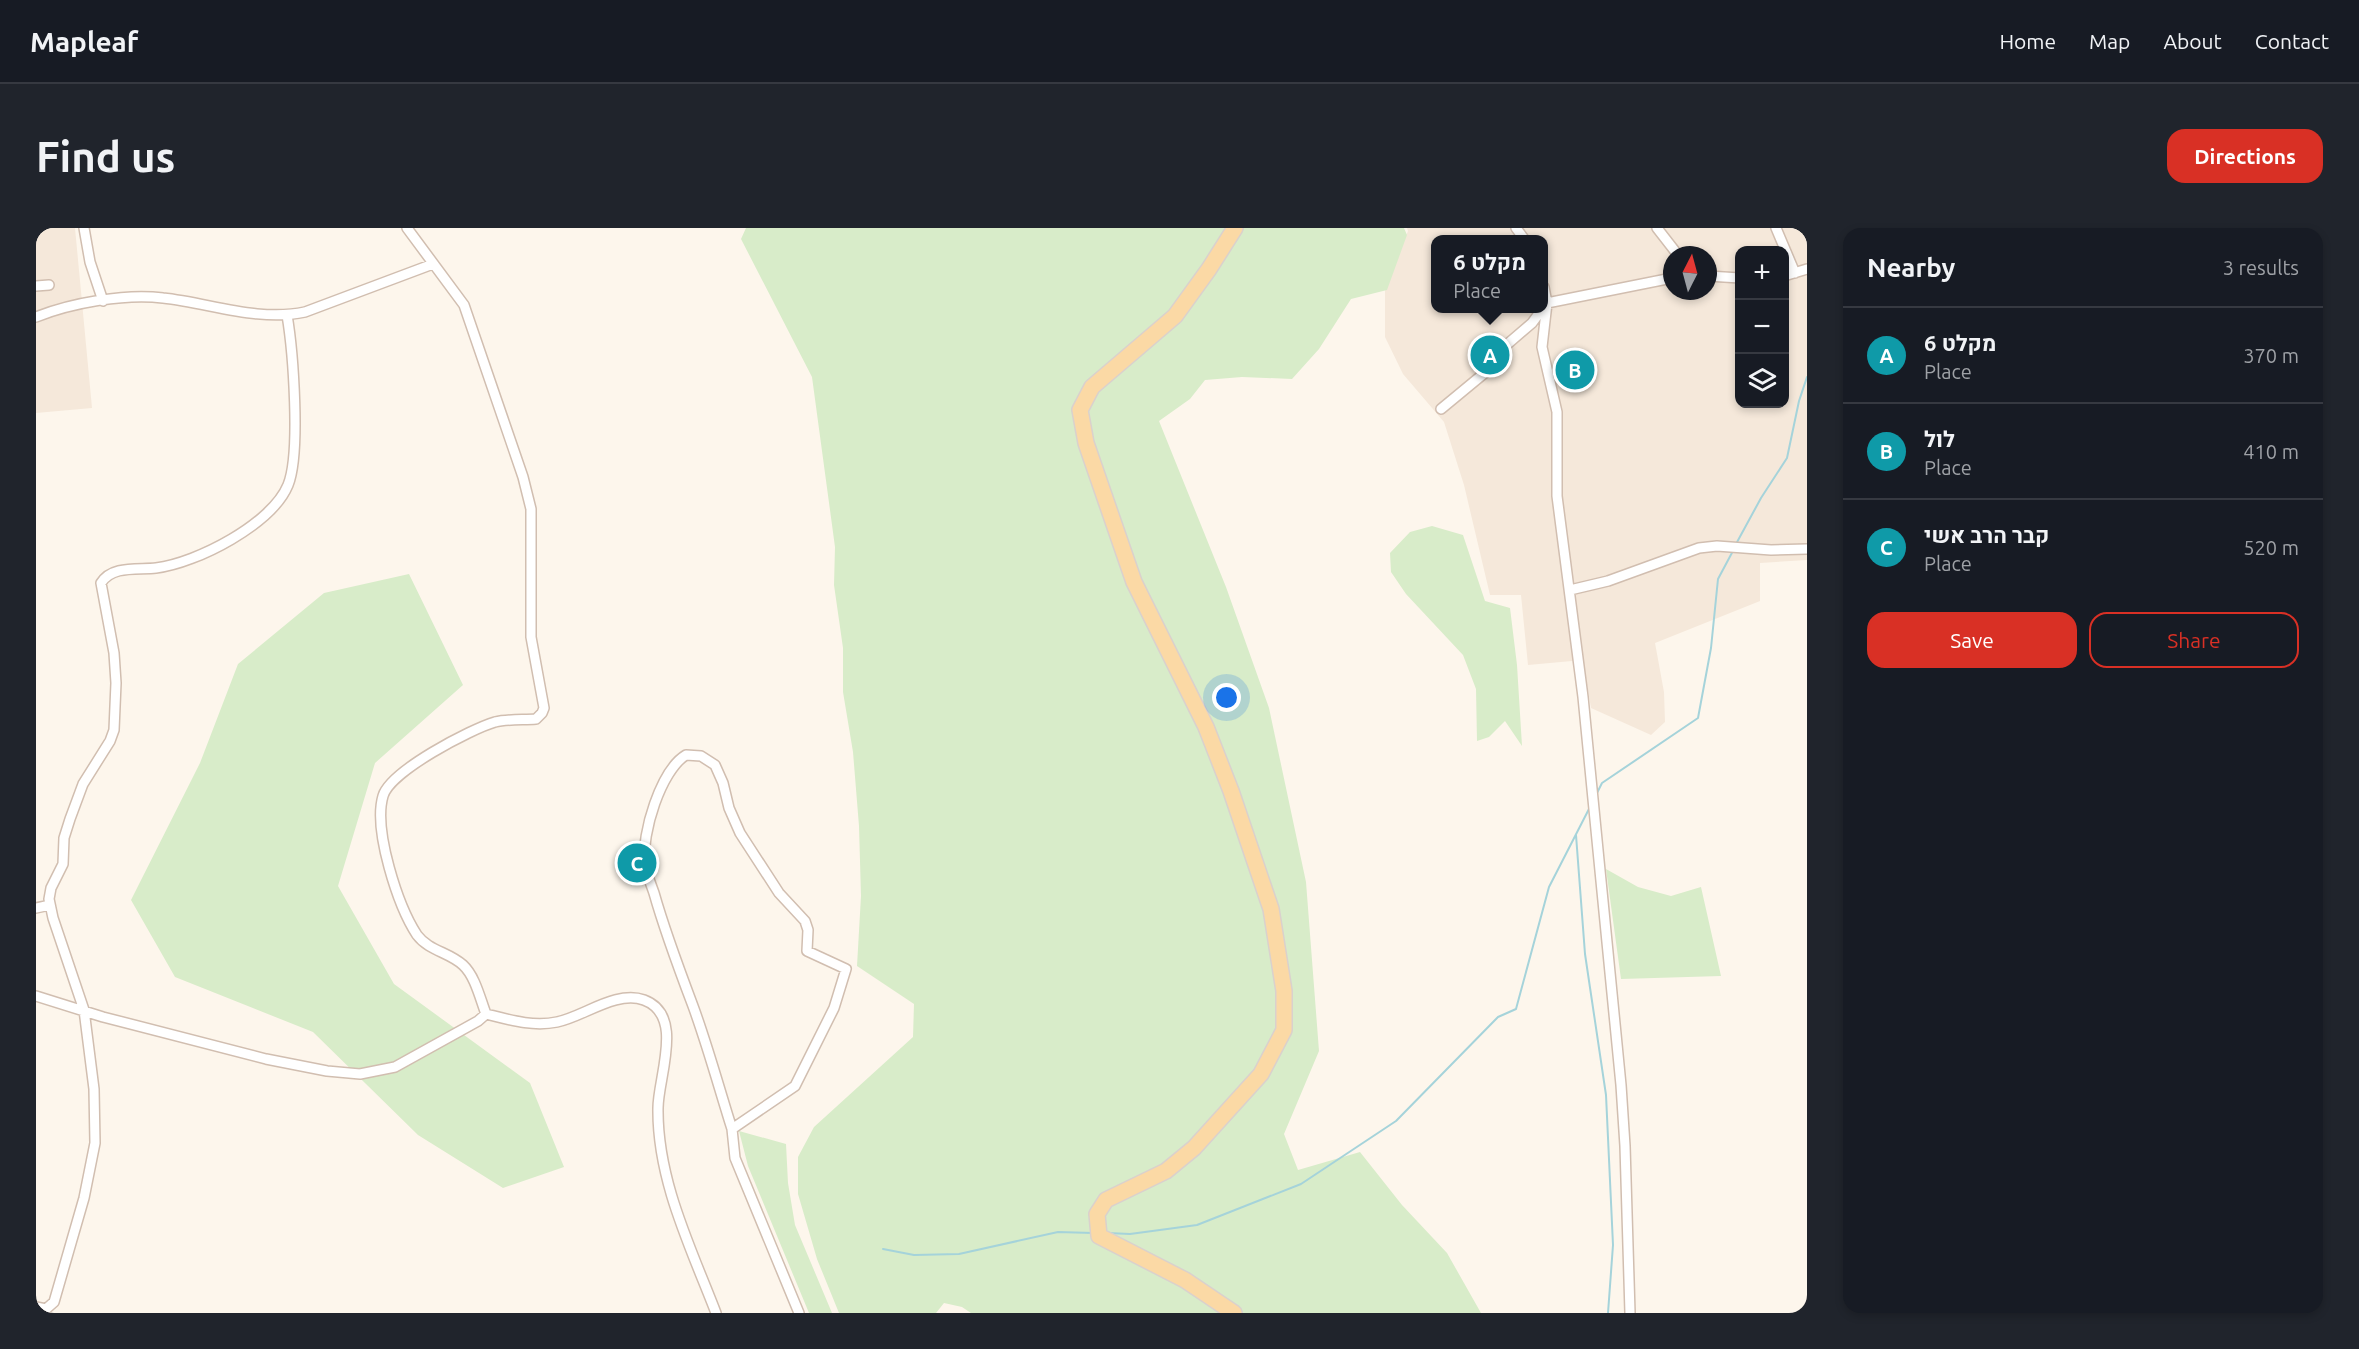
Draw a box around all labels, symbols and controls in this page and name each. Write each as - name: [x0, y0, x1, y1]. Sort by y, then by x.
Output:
- text: Mapleaf: [30, 26, 138, 57]
- text: Home: [1999, 29, 2056, 53]
- text: Map: [2089, 29, 2130, 53]
- text: About: [2163, 29, 2222, 53]
- text: Contact: [2255, 29, 2329, 53]
- button: Directions: [2167, 129, 2323, 183]
- text: Find us: [36, 133, 175, 180]
- popup: [1431, 235, 1548, 313]
- north arrow: [1663, 246, 1717, 300]
- map controls: [1735, 246, 1789, 408]
- button: +: [1735, 246, 1789, 300]
- text: מקלט 6: [1453, 249, 1526, 274]
- text: Nearby: [1867, 253, 1955, 282]
- text: 3 results: [2223, 256, 2299, 279]
- text: Place: [1453, 279, 1501, 302]
- button: −: [1735, 300, 1789, 354]
- text: מקלט 6: [1924, 330, 1996, 355]
- pin: A: [1470, 332, 1510, 378]
- text: A: [1879, 344, 1894, 367]
- text: 370 m: [2243, 344, 2299, 367]
- pin: B: [1556, 348, 1594, 392]
- button: layers: [1735, 354, 1789, 408]
- text: Place: [1924, 360, 1972, 383]
- text: לול: [1924, 426, 1955, 451]
- text: B: [1880, 440, 1893, 463]
- text: 410 m: [2243, 440, 2299, 463]
- text: Place: [1924, 456, 1972, 479]
- text: קבר הרב אשי: [1924, 522, 2049, 547]
- text: C: [1880, 536, 1893, 559]
- text: 520 m: [2243, 536, 2299, 559]
- text: Place: [1924, 552, 1972, 575]
- button: Save: [1867, 612, 2077, 668]
- button: Share: [2089, 612, 2299, 668]
- your location: [1212, 683, 1241, 712]
- pin: C: [618, 840, 656, 886]

